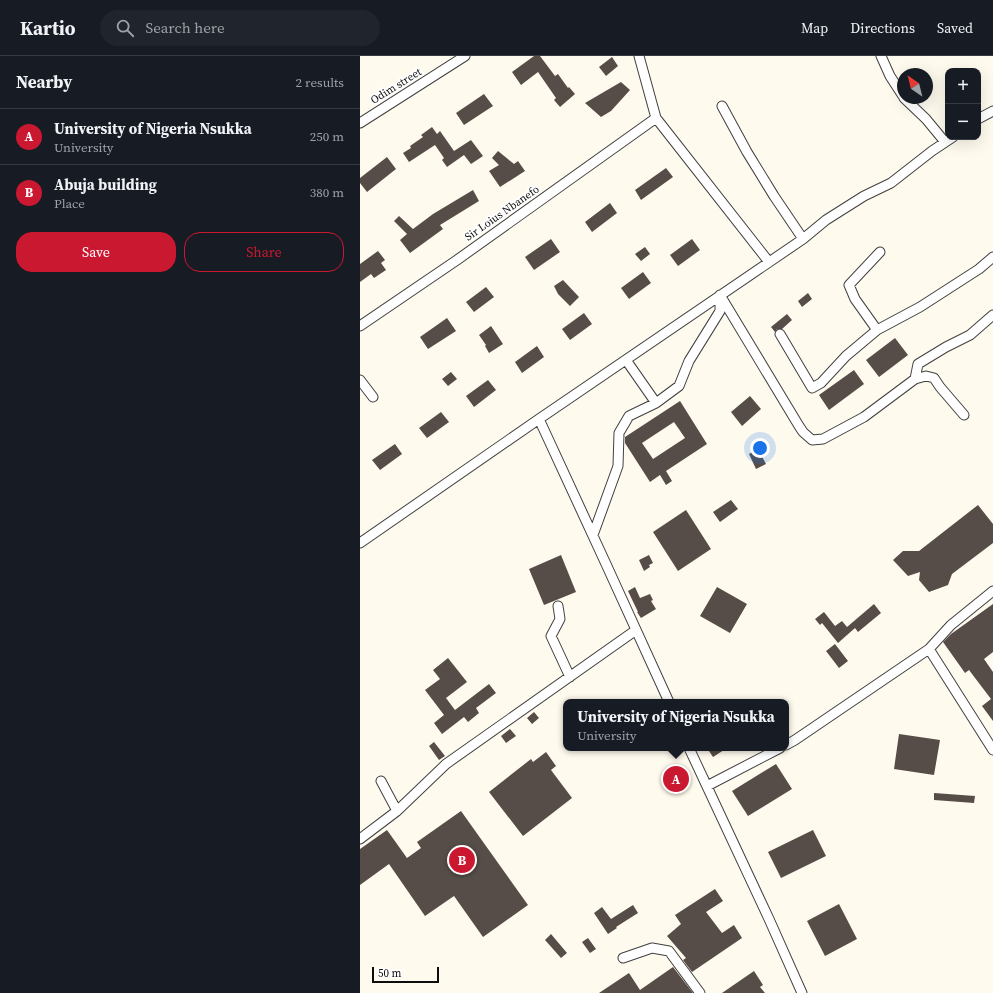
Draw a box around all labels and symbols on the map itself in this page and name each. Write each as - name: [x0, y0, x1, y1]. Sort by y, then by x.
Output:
- street label: Odim street: [368, 64, 425, 108]
- north arrow: [897, 68, 933, 104]
- street label: Sir Loius Nbanefo: [462, 182, 542, 244]
- your location: [750, 438, 770, 458]
- pin: A: [663, 764, 689, 794]
- pin: B: [449, 845, 475, 875]
- scale bar: [372, 965, 439, 984]

